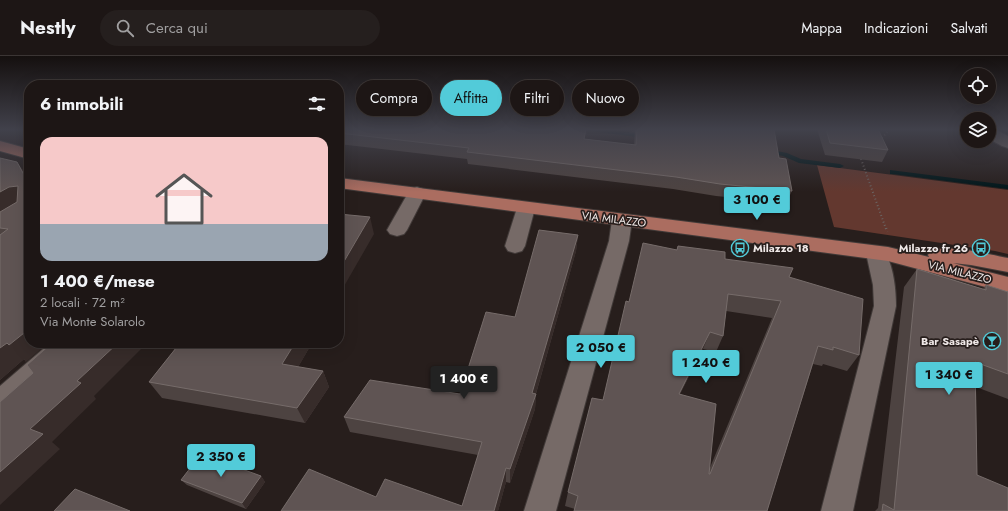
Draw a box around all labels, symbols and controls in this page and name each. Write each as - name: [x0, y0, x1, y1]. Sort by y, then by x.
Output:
- search box: [100, 10, 380, 46]
- text: Nestly: [20, 14, 76, 41]
- icon: search: [114, 17, 136, 39]
- text: Cerca qui: [146, 17, 208, 39]
- text: Mappa: [801, 18, 842, 38]
- text: Indicazioni: [864, 18, 928, 38]
- text: Salvati: [950, 18, 988, 38]
- map controls: [960, 68, 996, 148]
- button: locate: [960, 68, 996, 104]
- chip: Compra: [356, 80, 432, 116]
- chip: Affitta: [440, 80, 502, 116]
- chip: Filtri: [510, 80, 564, 116]
- chip: Nuovo: [572, 80, 639, 116]
- text: 6 immobili: [40, 92, 124, 116]
- icon: filters: [306, 93, 328, 115]
- button: layers: [960, 112, 996, 148]
- icon: home: [148, 163, 220, 235]
- pin: 3 100 €: [720, 187, 794, 221]
- text: 3 100 €: [733, 190, 781, 209]
- street label: VIA MILAZZO: [581, 207, 647, 231]
- bus stop icon: Milazzo 18: [730, 238, 750, 258]
- bus stop icon: Milazzo fr 26: [971, 238, 991, 258]
- place label: Milazzo 18: [753, 240, 809, 256]
- place label: Milazzo fr 26: [899, 240, 968, 256]
- street label: VIA MILAZZO: [927, 256, 994, 288]
- text: 1 400 €/mese: [40, 269, 155, 293]
- text: 2 locali · 72 m²: [40, 293, 125, 312]
- text: Via Monte Solarolo: [40, 312, 145, 331]
- bar icon: Bar Sasapè: [982, 331, 1002, 351]
- place label: Bar Sasapè: [921, 333, 979, 349]
- pin: 2 050 €: [564, 335, 638, 369]
- text: 2 050 €: [576, 338, 626, 357]
- pin: 1 240 €: [669, 350, 743, 384]
- text: 1 240 €: [681, 353, 731, 372]
- pin: 1 340 €: [912, 362, 986, 396]
- text: 1 340 €: [925, 365, 973, 384]
- pin: 1 400 €: [427, 366, 501, 400]
- text: 1 400 €: [439, 369, 489, 388]
- pin: 2 350 €: [184, 444, 258, 478]
- text: 2 350 €: [196, 447, 246, 466]

